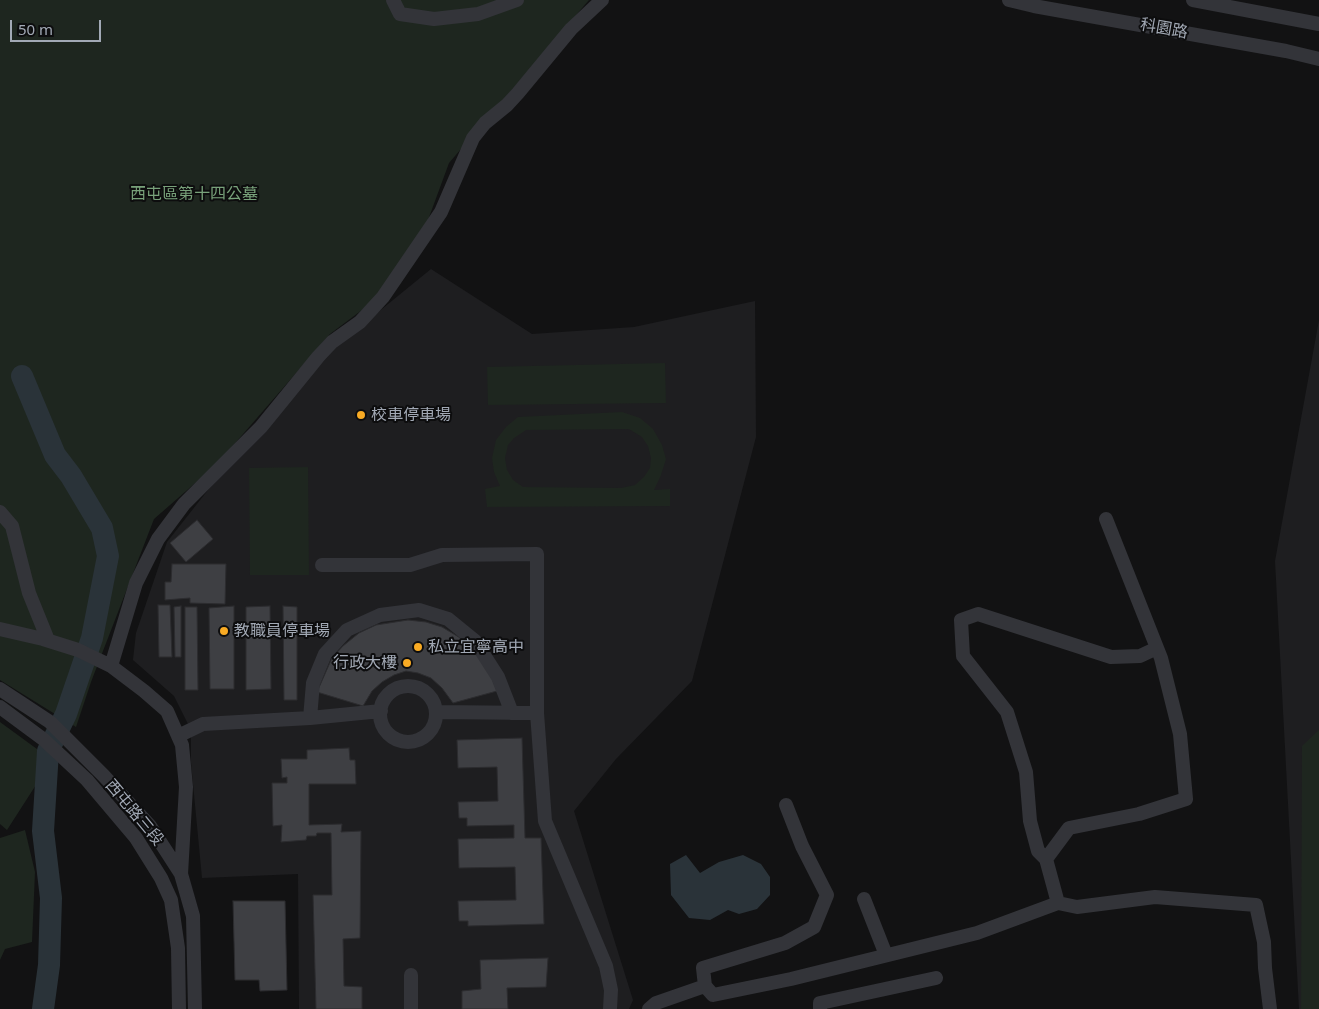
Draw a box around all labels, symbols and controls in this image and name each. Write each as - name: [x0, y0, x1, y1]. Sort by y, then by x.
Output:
- scale bar: [12, 10, 104, 42]
- street label: 科園路: [1139, 15, 1189, 43]
- text: 50 m: [18, 19, 53, 39]
- park label: 西屯區第十四公墓: [130, 184, 258, 204]
- place label: 校車停車場: [371, 405, 451, 425]
- marker: 校車停車場: [355, 409, 367, 421]
- place label: 教職員停車場: [234, 621, 330, 641]
- marker: 教職員停車場: [218, 625, 230, 637]
- place label: 私立宜寧高中: [428, 637, 524, 657]
- marker: 私立宜寧高中: [412, 641, 424, 653]
- place label: 行政大樓: [333, 653, 397, 673]
- marker: 行政大樓: [401, 657, 413, 669]
- street label: 西屯路三段: [101, 776, 167, 850]

